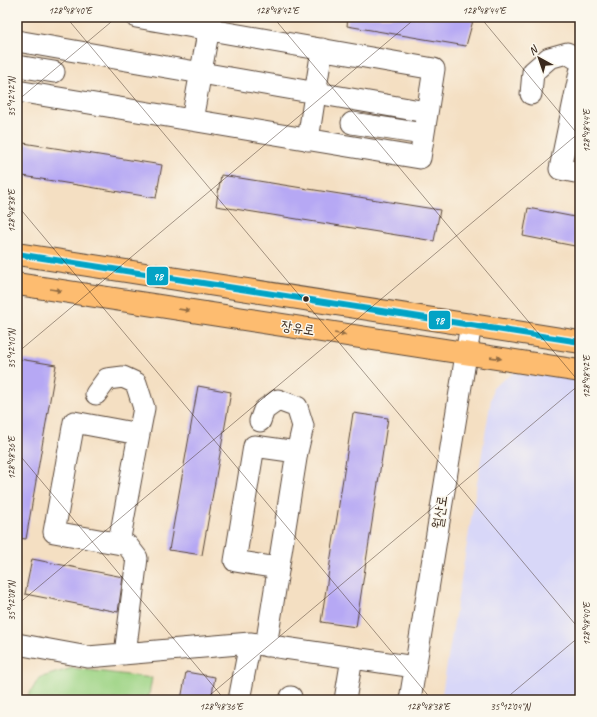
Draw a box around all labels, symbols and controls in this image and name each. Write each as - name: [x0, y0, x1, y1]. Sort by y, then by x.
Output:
- text: 128°48'40"E: [48, 4, 93, 17]
- text: 128°48'42"E: [255, 4, 300, 17]
- text: 128°48'44"E: [462, 4, 507, 17]
- north arrow: [519, 38, 559, 78]
- text: N: [525, 41, 541, 58]
- text: 35°12'12"N: [5, 75, 18, 117]
- text: 128°48'44"E: [580, 108, 593, 153]
- text: 128°48'38"E: [5, 188, 18, 233]
- line badge: 98: [146, 266, 169, 286]
- text: 98: [153, 269, 165, 283]
- one-way arrow: [49, 287, 62, 293]
- unlabelled marker: [301, 294, 311, 304]
- one-way arrow: [178, 307, 190, 313]
- line badge: 98: [428, 310, 451, 330]
- text: 98: [434, 313, 446, 327]
- street label: 장유로: [280, 317, 316, 339]
- text: 35°12'10"N: [5, 327, 18, 369]
- one-way arrow: [334, 331, 346, 337]
- text: 128°48'42"E: [580, 354, 593, 399]
- one-way arrow: [490, 355, 502, 361]
- text: 128°48'36"E: [5, 435, 18, 480]
- street label: 월산로: [429, 494, 451, 530]
- text: 35°12'08"N: [5, 579, 18, 621]
- text: 128°48'40"E: [580, 601, 593, 646]
- text: 128°48'36"E: [199, 700, 244, 713]
- text: 128°48'38"E: [406, 700, 451, 713]
- text: 35°12'04"N: [490, 700, 532, 713]

